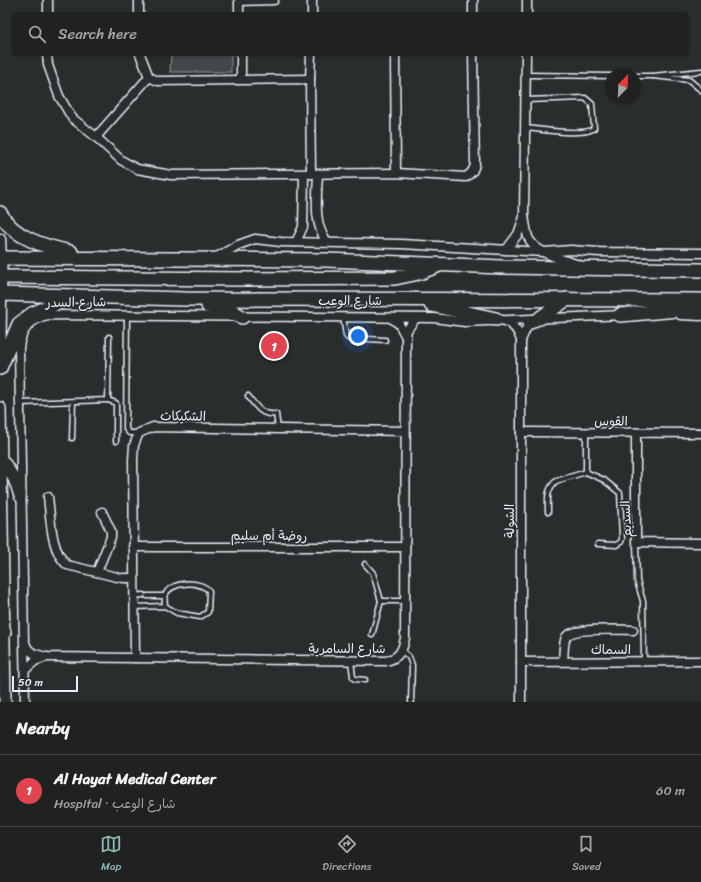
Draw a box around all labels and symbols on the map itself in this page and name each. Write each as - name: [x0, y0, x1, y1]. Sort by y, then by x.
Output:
- north arrow: [605, 68, 641, 104]
- street label: شارع الوعب: [318, 289, 382, 312]
- street label: شارع السدر: [45, 290, 106, 314]
- your location: [348, 326, 368, 346]
- pin: 1: [261, 331, 287, 361]
- street label: الشكيكات: [160, 404, 206, 428]
- street label: القوس: [594, 409, 628, 433]
- street label: السديم: [614, 500, 638, 538]
- street label: الشولة: [498, 504, 521, 538]
- street label: روضة أم سليم: [231, 524, 307, 547]
- street label: شارع السامرية: [309, 637, 385, 660]
- street label: السماك: [591, 638, 631, 661]
- scale bar: [12, 674, 78, 693]

